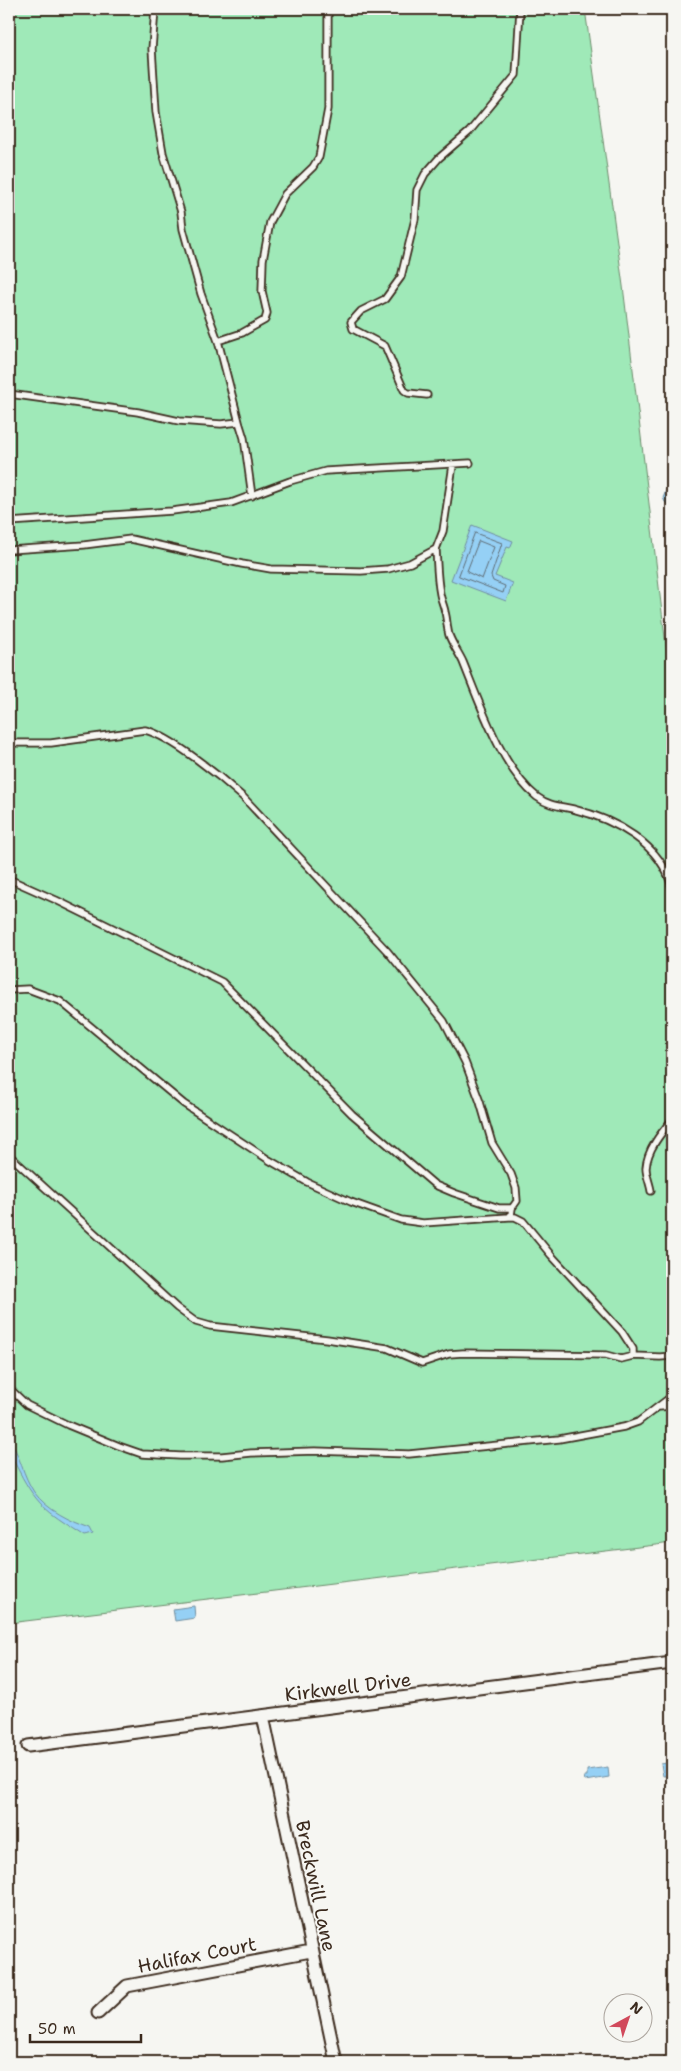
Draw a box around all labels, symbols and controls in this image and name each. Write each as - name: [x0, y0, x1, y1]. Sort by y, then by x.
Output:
- street label: Kirkwell Drive: [283, 1667, 413, 1707]
- street label: Breckwill Lane: [290, 1818, 342, 1954]
- street label: Halifax Court: [135, 1931, 259, 1979]
- north arrow: [604, 1994, 654, 2044]
- text: N: [626, 1998, 646, 2019]
- scale bar: [30, 2011, 141, 2043]
- text: 50 m: [38, 2019, 76, 2039]

